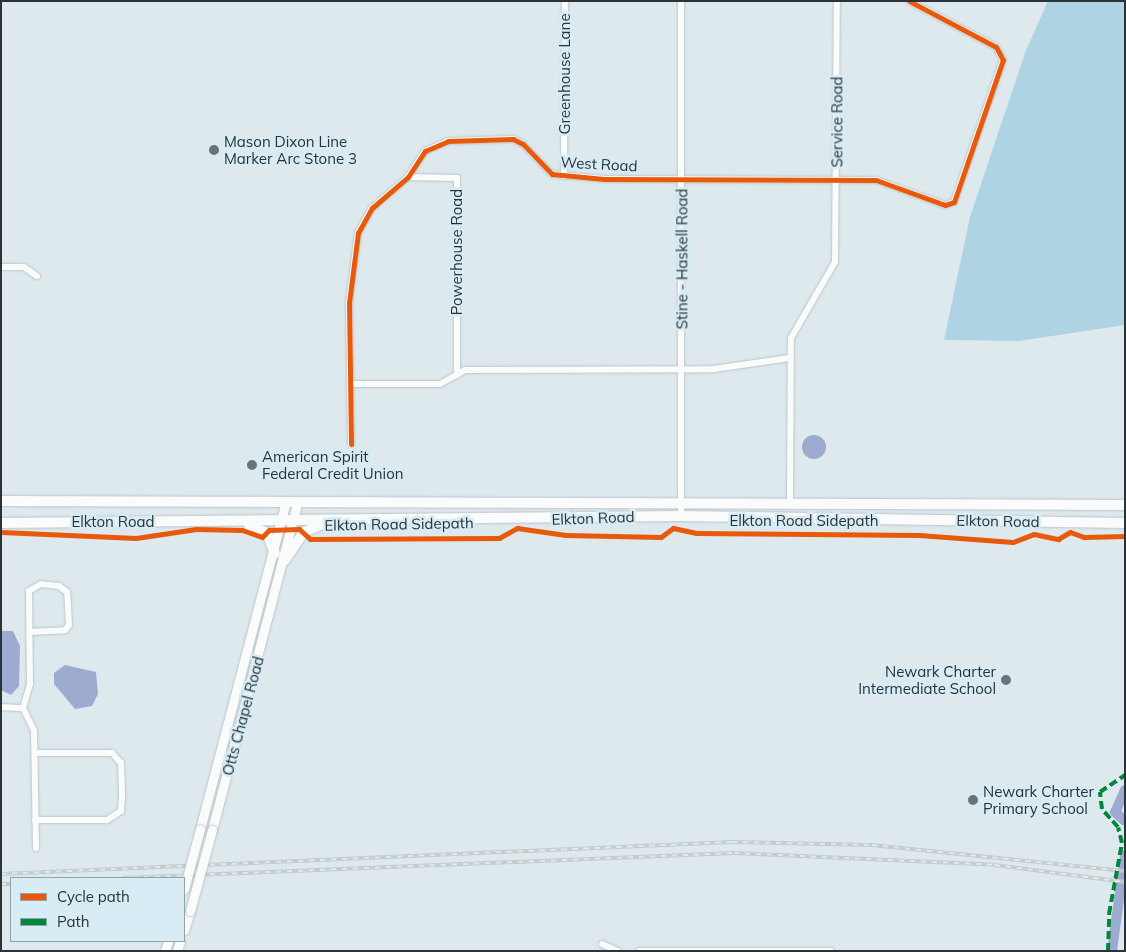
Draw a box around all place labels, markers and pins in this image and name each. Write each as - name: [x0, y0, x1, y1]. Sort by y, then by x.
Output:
- place label: Mason Dixon Line Marker Arc Stone 3: [224, 132, 357, 167]
- marker: Mason Dixon Line Marker Arc Stone 3: [208, 144, 220, 156]
- place label: American Spirit Federal Credit Union: [262, 447, 403, 482]
- marker: American Spirit Federal Credit Union: [246, 459, 258, 471]
- place label: Newark Charter Intermediate School: [858, 662, 996, 697]
- marker: Newark Charter Intermediate School: [1000, 674, 1012, 686]
- place label: Newark Charter Primary School: [983, 782, 1094, 817]
- marker: Newark Charter Primary School: [967, 794, 979, 806]

